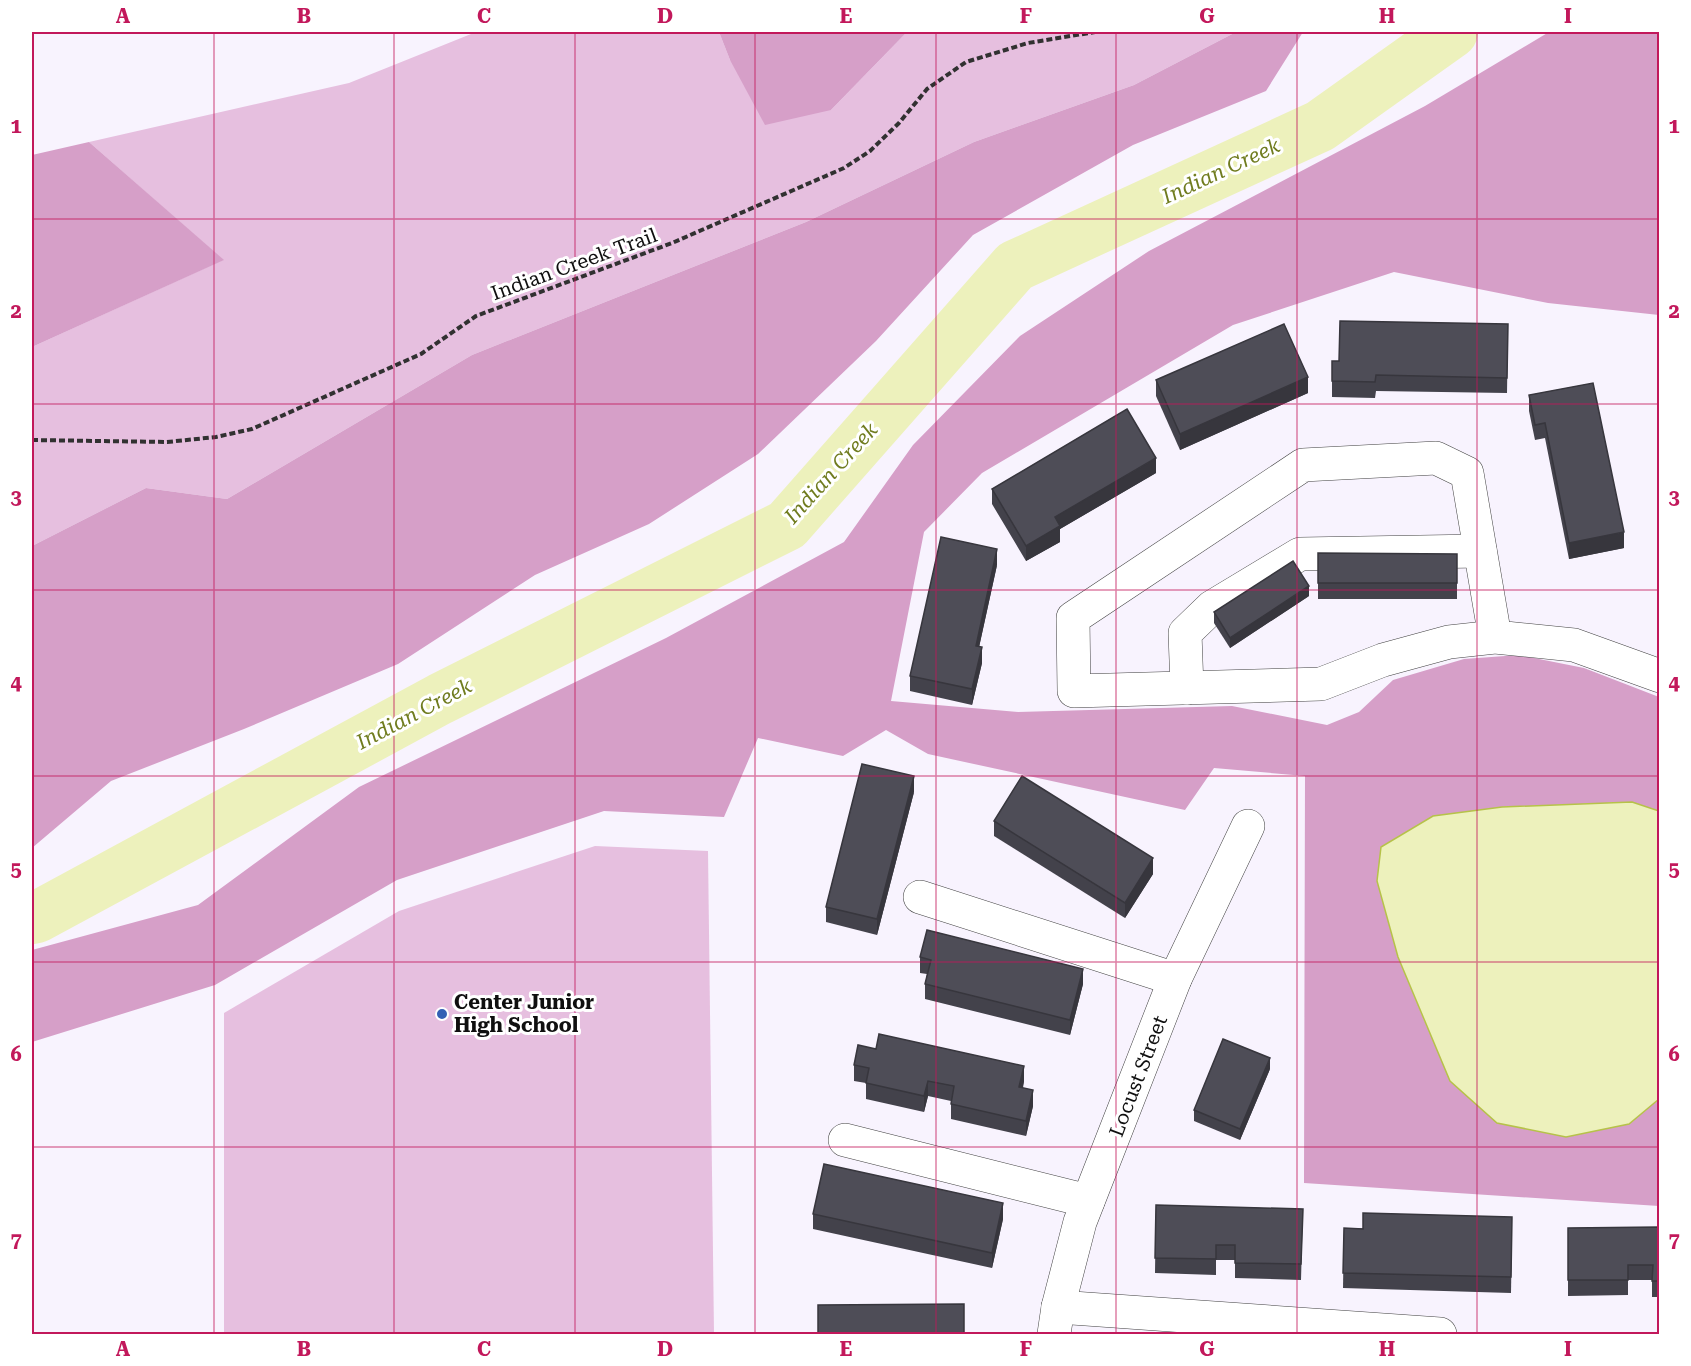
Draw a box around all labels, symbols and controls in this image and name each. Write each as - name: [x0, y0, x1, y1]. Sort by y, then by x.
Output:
- text: A: [116, 4, 131, 28]
- text: B: [297, 4, 311, 28]
- text: C: [477, 4, 491, 28]
- text: D: [657, 4, 673, 28]
- text: E: [840, 4, 853, 28]
- text: F: [1020, 4, 1032, 28]
- text: G: [1199, 4, 1215, 28]
- text: H: [1379, 4, 1395, 28]
- text: I: [1564, 4, 1572, 28]
- text: 1: [10, 114, 22, 138]
- text: 1: [1668, 114, 1680, 138]
- water label: Indian Creek: [1157, 133, 1284, 209]
- street label: Indian Creek Trail: [488, 223, 660, 305]
- text: 2: [10, 299, 22, 323]
- text: 2: [1668, 299, 1680, 323]
- water label: Indian Creek: [779, 417, 883, 529]
- text: 3: [10, 485, 22, 509]
- text: 3: [1668, 485, 1680, 509]
- text: 4: [10, 671, 22, 695]
- text: 4: [1668, 671, 1680, 695]
- water label: Indian Creek: [351, 673, 476, 755]
- text: 5: [10, 857, 22, 881]
- text: 5: [1668, 857, 1680, 881]
- place label: Center Junior High School: [454, 990, 594, 1037]
- marker: Center Junior High School: [435, 1007, 449, 1021]
- street label: Locust Street: [1104, 1012, 1172, 1140]
- text: 6: [10, 1042, 22, 1066]
- text: 6: [1668, 1042, 1680, 1066]
- text: 7: [10, 1228, 22, 1252]
- text: 7: [1668, 1228, 1680, 1252]
- text: A: [116, 1337, 131, 1361]
- text: B: [297, 1337, 311, 1361]
- text: C: [477, 1337, 491, 1361]
- text: D: [657, 1337, 673, 1361]
- text: E: [840, 1337, 853, 1361]
- text: F: [1020, 1337, 1032, 1361]
- text: G: [1199, 1337, 1215, 1361]
- text: H: [1379, 1337, 1395, 1361]
- text: I: [1564, 1337, 1572, 1361]

